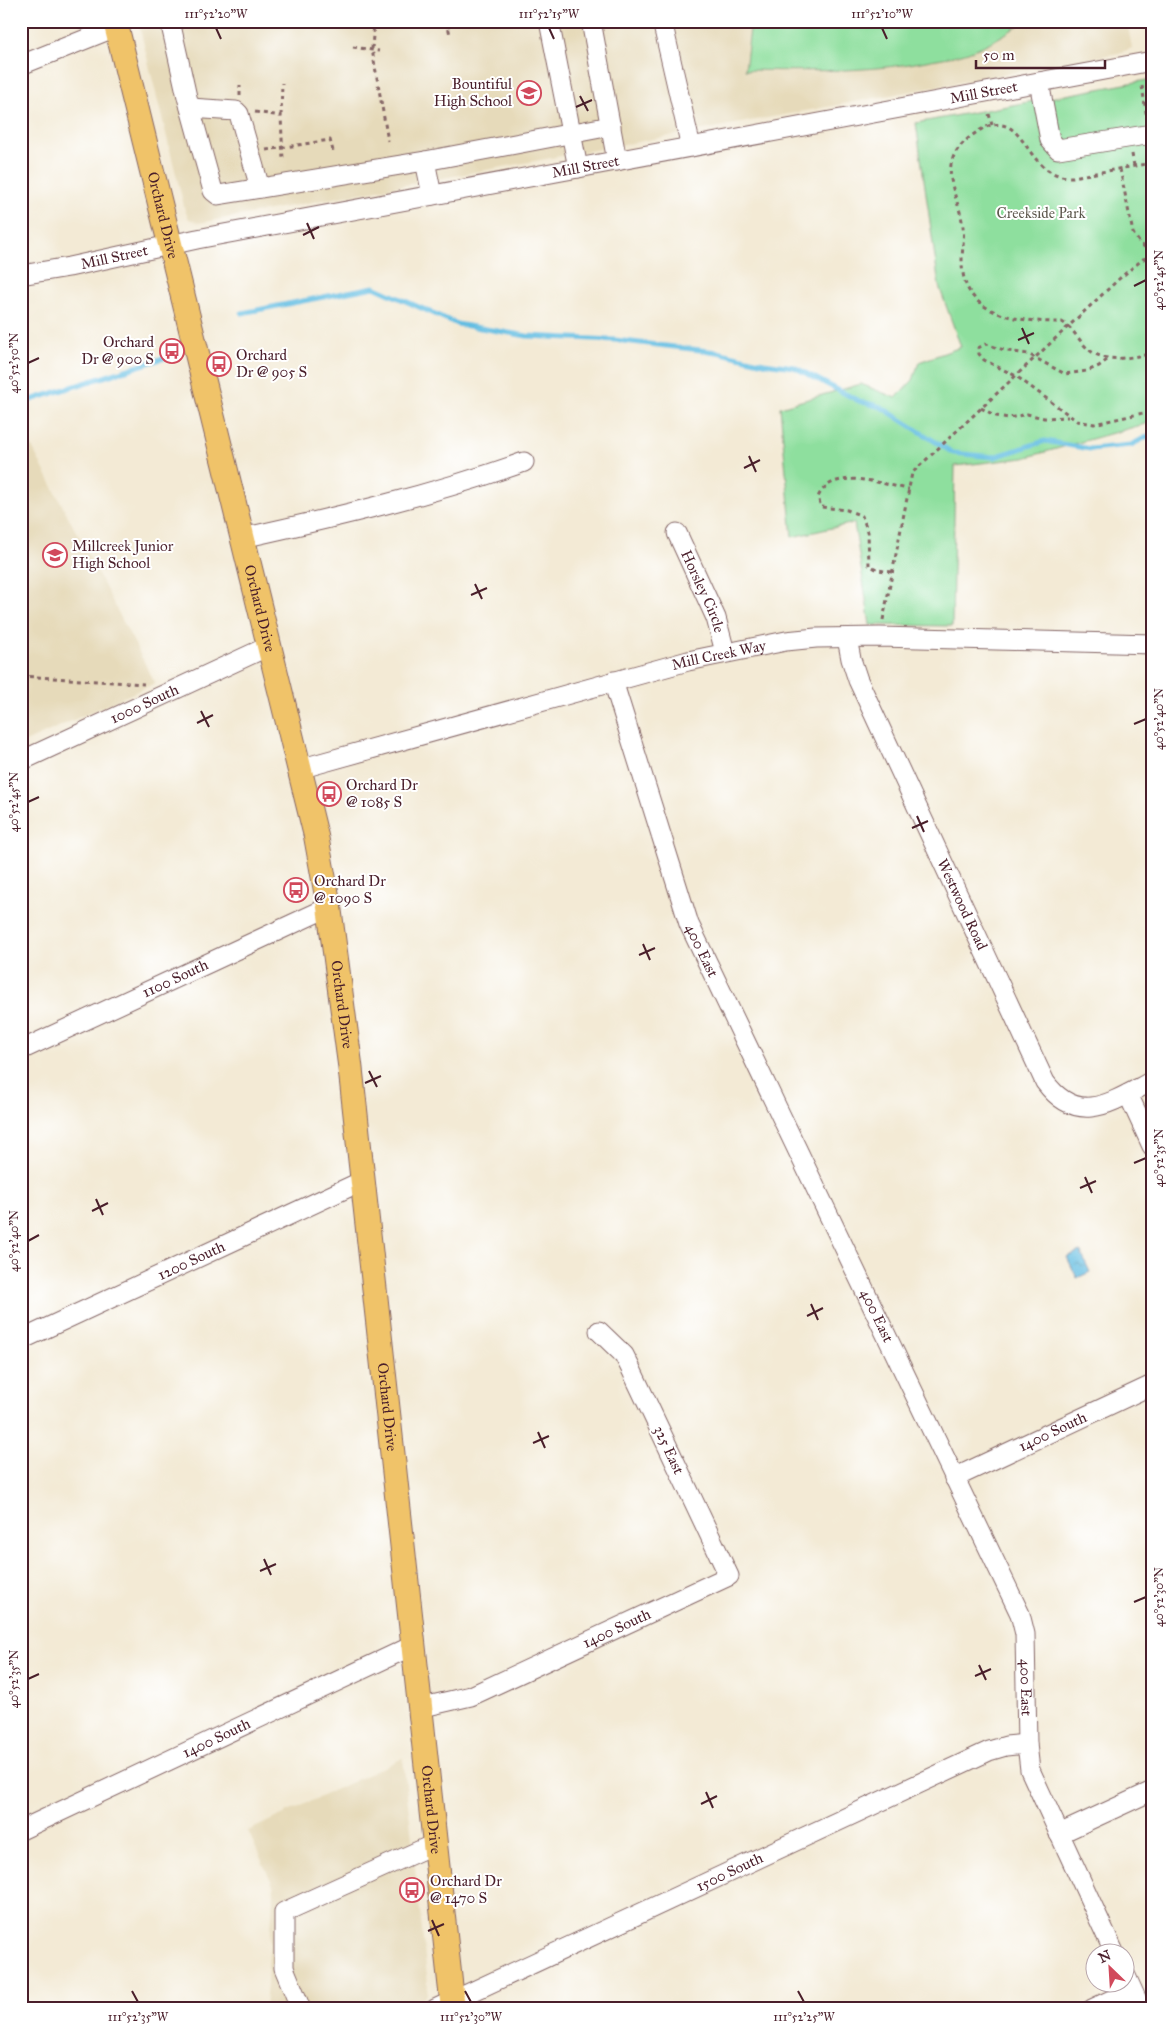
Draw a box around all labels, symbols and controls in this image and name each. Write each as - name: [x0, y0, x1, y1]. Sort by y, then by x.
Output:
- text: 111°52'20"W: [185, 7, 248, 21]
- text: 111°52'15"W: [519, 7, 580, 21]
- text: 111°52'10"W: [851, 7, 913, 21]
- scale bar: [976, 38, 1104, 70]
- text: 50 m: [983, 46, 1015, 64]
- place label: Bountiful High School: [434, 75, 513, 110]
- street label: Mill Street: [949, 77, 1020, 107]
- school or university icon: Bountiful High School: [516, 80, 542, 106]
- street label: Mill Street: [550, 151, 621, 182]
- street label: Orchard Drive: [143, 170, 182, 261]
- park label: Creekside Park: [997, 204, 1085, 222]
- street label: Mill Street: [79, 241, 150, 273]
- text: 40°52'45"N: [1152, 250, 1166, 310]
- text: 40°52'50"N: [7, 333, 21, 393]
- place label: Orchard Dr @ 900 S: [81, 333, 154, 368]
- bus stop icon: Orchard Dr @ 900 S: [159, 338, 185, 364]
- place label: Orchard Dr @ 905 S: [236, 346, 307, 381]
- bus stop icon: Orchard Dr @ 905 S: [206, 351, 232, 377]
- place label: Millcreek Junior High School: [72, 537, 174, 572]
- school or university icon: Millcreek Junior High School: [42, 542, 68, 568]
- street label: Horsley Circle: [677, 547, 728, 635]
- street label: Orchard Drive: [240, 563, 279, 654]
- street label: Mill Creek Way: [669, 636, 768, 674]
- street label: 1000 South: [107, 680, 182, 727]
- text: 40°52'40"N: [1152, 688, 1166, 750]
- text: 40°52'45"N: [7, 772, 21, 832]
- place label: Orchard Dr @ 1085 S: [346, 776, 418, 811]
- bus stop icon: Orchard Dr @ 1085 S: [316, 781, 342, 807]
- street label: Westwood Road: [933, 856, 992, 953]
- place label: Orchard Dr @ 1090 S: [314, 872, 386, 907]
- bus stop icon: Orchard Dr @ 1090 S: [283, 877, 309, 903]
- street label: 400 East: [681, 921, 722, 981]
- street label: 1100 South: [139, 955, 212, 1001]
- street label: Orchard Drive: [327, 959, 357, 1050]
- text: 40°52'35"N: [1152, 1129, 1166, 1187]
- text: 40°52'40"N: [7, 1210, 21, 1272]
- street label: 1200 South: [155, 1237, 228, 1284]
- street label: 400 East: [856, 1286, 898, 1346]
- street label: Orchard Drive: [374, 1362, 401, 1452]
- street label: 1400 South: [1016, 1408, 1090, 1455]
- street label: 325 East: [650, 1423, 688, 1478]
- text: 40°52'30"N: [1152, 1567, 1166, 1627]
- street label: 1400 South: [580, 1604, 654, 1652]
- text: 40°52'35"N: [7, 1650, 21, 1708]
- street label: 400 East: [1016, 1659, 1036, 1717]
- street label: 1400 South: [180, 1714, 254, 1762]
- street label: Orchard Drive: [417, 1764, 445, 1855]
- street label: 1500 South: [693, 1848, 766, 1895]
- place label: Orchard Dr @ 1470 S: [430, 1872, 502, 1907]
- bus stop icon: Orchard Dr @ 1470 S: [399, 1877, 425, 1903]
- north arrow: [1086, 1942, 1136, 1992]
- text: N: [1096, 1946, 1114, 1967]
- text: 111°52'35"W: [108, 2010, 169, 2024]
- text: 111°52'30"W: [440, 2010, 503, 2024]
- text: 111°52'25"W: [773, 2010, 835, 2024]

